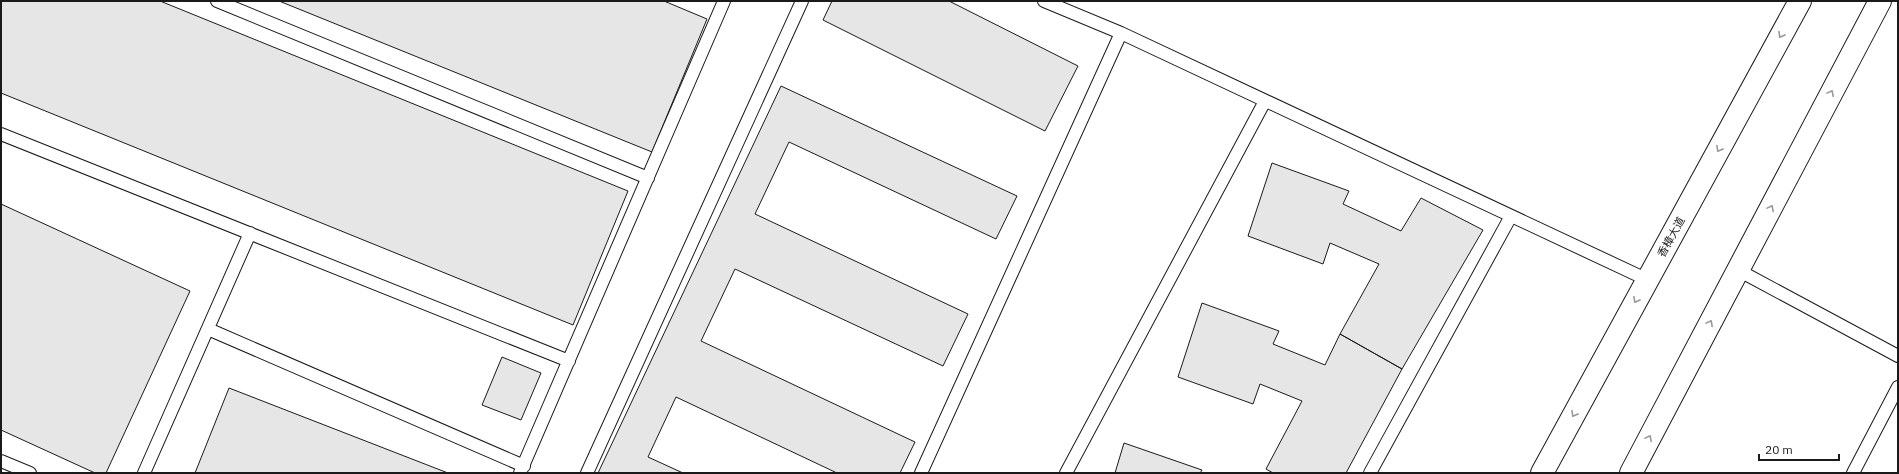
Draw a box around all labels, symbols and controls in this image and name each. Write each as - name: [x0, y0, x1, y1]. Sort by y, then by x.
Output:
- one-way arrow: [1779, 31, 1786, 38]
- one-way arrow: [1826, 90, 1834, 98]
- one-way arrow: [1716, 145, 1724, 152]
- one-way arrow: [1766, 205, 1773, 213]
- street label: 香樟大道: [1654, 214, 1688, 260]
- one-way arrow: [1634, 296, 1641, 303]
- one-way arrow: [1705, 320, 1713, 328]
- one-way arrow: [1571, 410, 1579, 417]
- one-way arrow: [1645, 435, 1652, 443]
- scale bar: [1759, 436, 1839, 462]
- text: 20 m: [1765, 442, 1793, 457]

